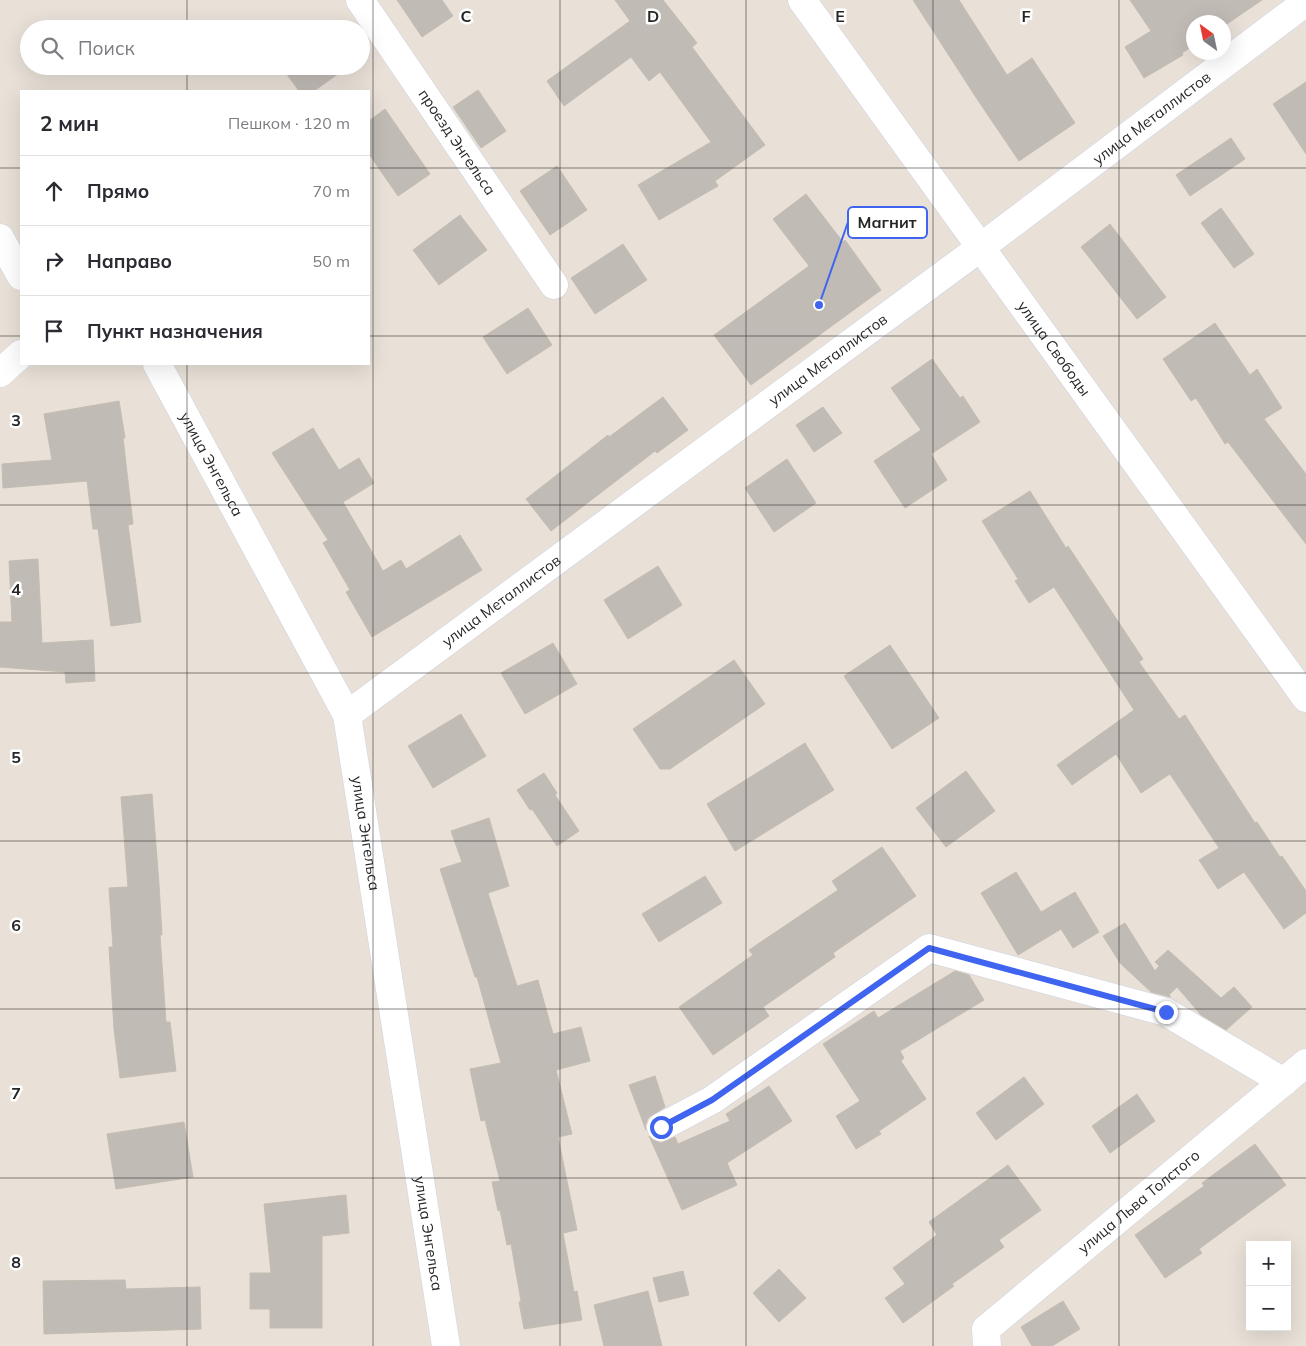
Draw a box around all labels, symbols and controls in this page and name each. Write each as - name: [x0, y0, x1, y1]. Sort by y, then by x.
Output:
- text: C: [461, 6, 472, 26]
- text: D: [647, 6, 659, 26]
- text: E: [835, 6, 845, 26]
- text: F: [1021, 6, 1031, 26]
- north arrow: [1186, 15, 1231, 60]
- search box: [20, 20, 370, 75]
- icon: search: [38, 34, 66, 62]
- text: Поиск: [78, 36, 135, 60]
- street label: улица Металлистов: [1089, 67, 1214, 168]
- street label: проезд Энгельса: [414, 85, 500, 199]
- text: 2 мин: [40, 110, 99, 136]
- text: Пешком · 120 m: [228, 113, 350, 133]
- icon: ahead: [40, 177, 68, 205]
- text: Прямо: [87, 179, 149, 203]
- text: 70 m: [313, 181, 350, 201]
- callout: Магнит: [848, 207, 927, 238]
- text: Магнит: [857, 212, 917, 232]
- icon: right: [40, 247, 68, 275]
- text: Направо: [87, 249, 172, 273]
- text: 50 m: [313, 251, 350, 271]
- street label: улица Свободы: [1013, 297, 1095, 400]
- street label: улица Металлистов: [765, 309, 891, 410]
- icon: arrive: [40, 317, 68, 345]
- text: Пункт назначения: [87, 319, 263, 343]
- street label: улица Энгельса: [176, 409, 248, 519]
- text: 3: [11, 410, 21, 430]
- street label: улица Металлистов: [438, 550, 564, 651]
- text: 4: [11, 579, 21, 599]
- text: 5: [11, 747, 21, 767]
- street label: улица Энгельса: [348, 775, 384, 892]
- text: 6: [11, 915, 21, 935]
- route end: [1155, 1001, 1178, 1024]
- text: 7: [11, 1083, 21, 1103]
- route start: [650, 1116, 673, 1139]
- street label: улица Льва Толстого: [1074, 1145, 1203, 1258]
- street label: улица Энгельса: [410, 1175, 447, 1292]
- map controls: [1246, 1241, 1291, 1331]
- button: +: [1246, 1241, 1291, 1286]
- text: 8: [11, 1252, 21, 1272]
- button: −: [1246, 1286, 1291, 1331]

